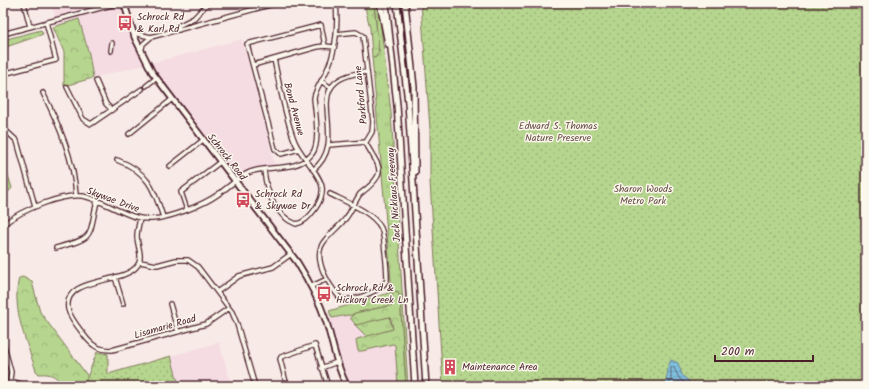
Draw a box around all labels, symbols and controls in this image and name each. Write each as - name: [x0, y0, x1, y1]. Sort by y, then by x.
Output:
- place label: Schrock Rd & Karl Rd: [137, 9, 185, 37]
- bus stop icon: Schrock Rd & Karl Rd: [116, 14, 134, 32]
- street label: Parkford Lane: [350, 64, 372, 125]
- street label: Bond Avenue: [279, 81, 309, 138]
- park label: Edward S. Thomas Nature Preserve: [519, 118, 598, 146]
- street label: Schrock Road: [203, 130, 251, 185]
- street label: Jack Nicklaus Freeway: [383, 147, 405, 243]
- park label: Sharon Woods Metro Park: [614, 181, 673, 209]
- street label: Skywae Drive: [84, 183, 142, 217]
- place label: Schrock Rd & Skywae Dr: [255, 186, 311, 214]
- bus stop icon: Schrock Rd & Skywae Dr: [234, 191, 252, 209]
- place label: Schrock Rd & Hickory Creek Ln: [336, 280, 409, 308]
- bus stop icon: Schrock Rd & Hickory Creek Ln: [315, 285, 333, 303]
- street label: Lisamarie Road: [132, 310, 199, 343]
- scale bar: [715, 337, 813, 363]
- text: 200 m: [721, 342, 755, 361]
- building icon: Maintenance Area: [441, 358, 459, 376]
- place label: Maintenance Area: [462, 359, 538, 375]

